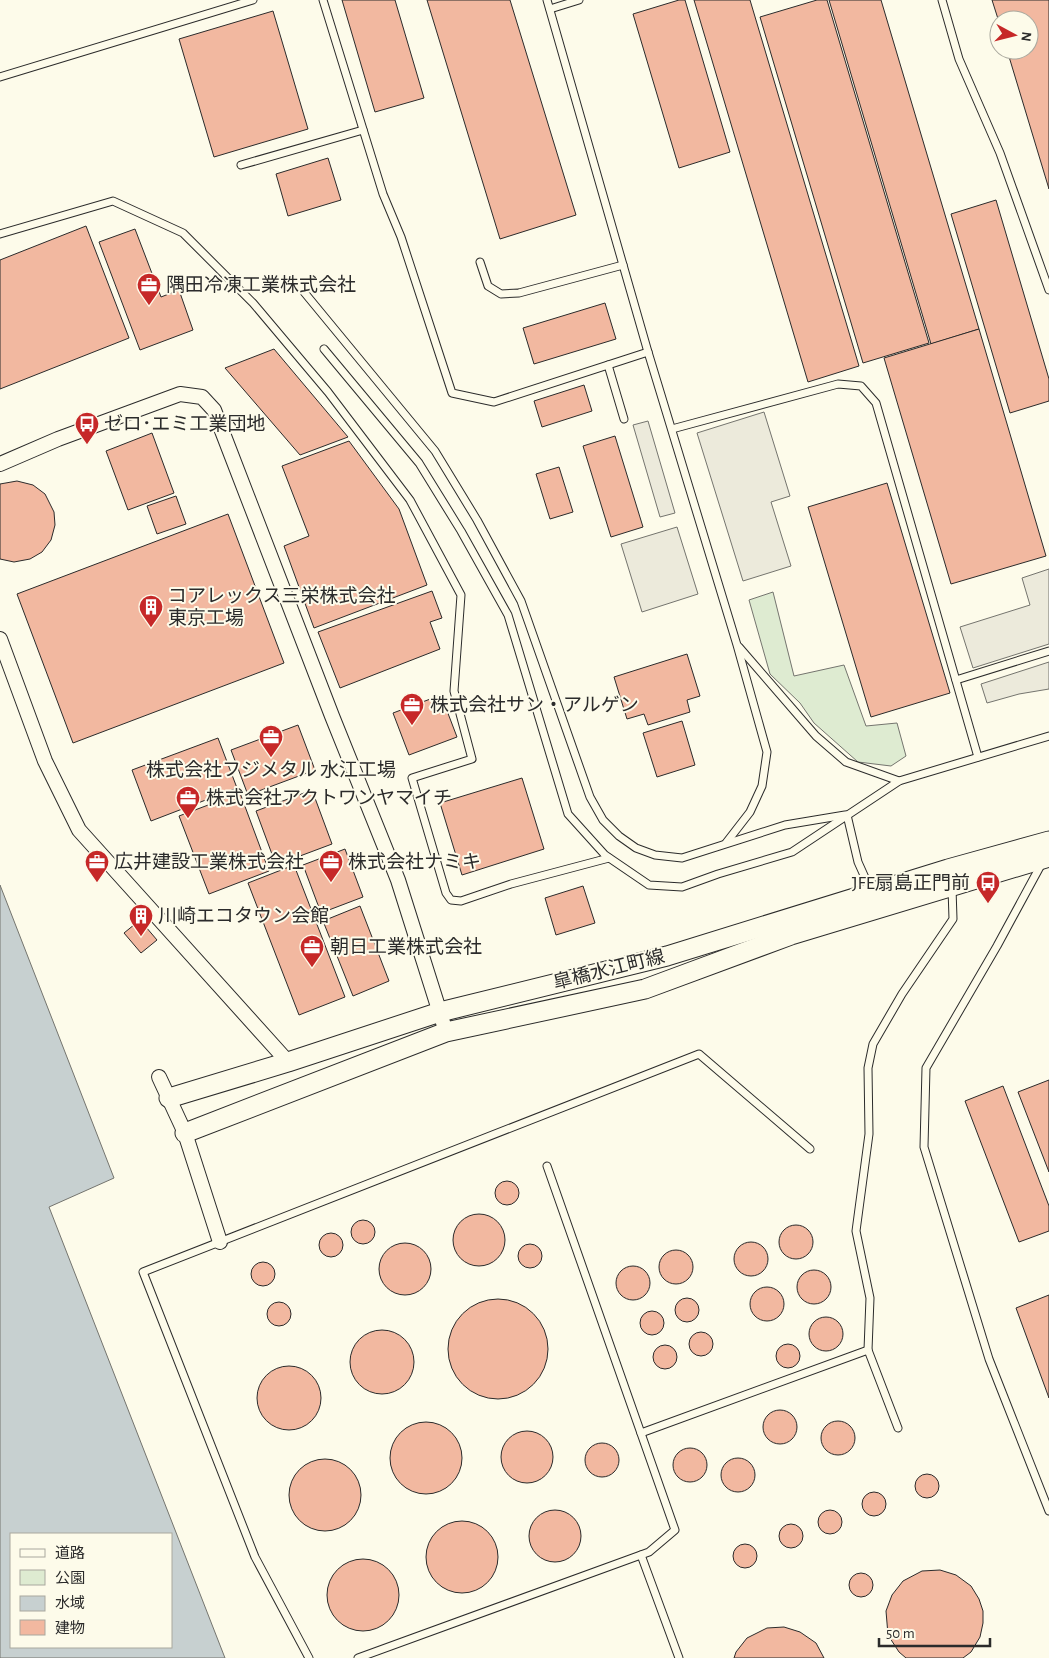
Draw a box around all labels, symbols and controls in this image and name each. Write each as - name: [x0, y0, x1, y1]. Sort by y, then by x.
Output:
- north arrow: [989, 10, 1039, 60]
- text: N: [1018, 31, 1033, 42]
- office icon: 隅田冷凍工業株式会社: [136, 272, 162, 306]
- place label: 隅田冷凍工業株式会社: [166, 274, 356, 295]
- bus stop icon: ゼロ･エミ工業団地: [74, 411, 100, 445]
- place label: ゼロ･エミ工業団地: [104, 414, 266, 434]
- place label: コアレックス三栄株式会社 東京工場: [168, 585, 395, 628]
- building icon: コアレックス三栄株式会社 東京工場: [138, 594, 164, 628]
- office icon: 株式会社サン・アルゲン: [399, 692, 425, 726]
- place label: 株式会社サン・アルゲン: [430, 694, 639, 715]
- office icon: 株式会社フジメタル 水江工場: [258, 724, 284, 758]
- place label: 株式会社フジメタル 水江工場: [146, 759, 396, 780]
- office icon: 株式会社アクトワンヤマイチ: [175, 785, 201, 819]
- place label: 株式会社アクトワンヤマイチ: [206, 787, 452, 808]
- office icon: 広井建設工業株式会社: [84, 849, 110, 883]
- office icon: 株式会社ナミキ: [318, 849, 344, 883]
- place label: 広井建設工業株式会社: [114, 851, 304, 872]
- place label: 株式会社ナミキ: [348, 851, 481, 872]
- bus stop icon: JFE扇島正門前: [975, 870, 1001, 904]
- place label: JFE扇島正門前: [852, 872, 970, 893]
- building icon: 川崎エコタウン会館: [128, 903, 154, 937]
- place label: 川崎エコタウン会館: [158, 906, 329, 926]
- office icon: 朝日工業株式会社: [299, 934, 325, 968]
- place label: 朝日工業株式会社: [330, 936, 482, 957]
- street label: 皐橋水江町線: [551, 946, 667, 993]
- legend: [10, 1533, 172, 1648]
- text: 道路: [55, 1545, 85, 1561]
- text: 公園: [55, 1570, 85, 1586]
- text: 水域: [55, 1595, 85, 1611]
- scale bar: [879, 1616, 990, 1648]
- text: 建物: [55, 1620, 85, 1636]
- text: 50 m: [886, 1626, 915, 1641]

